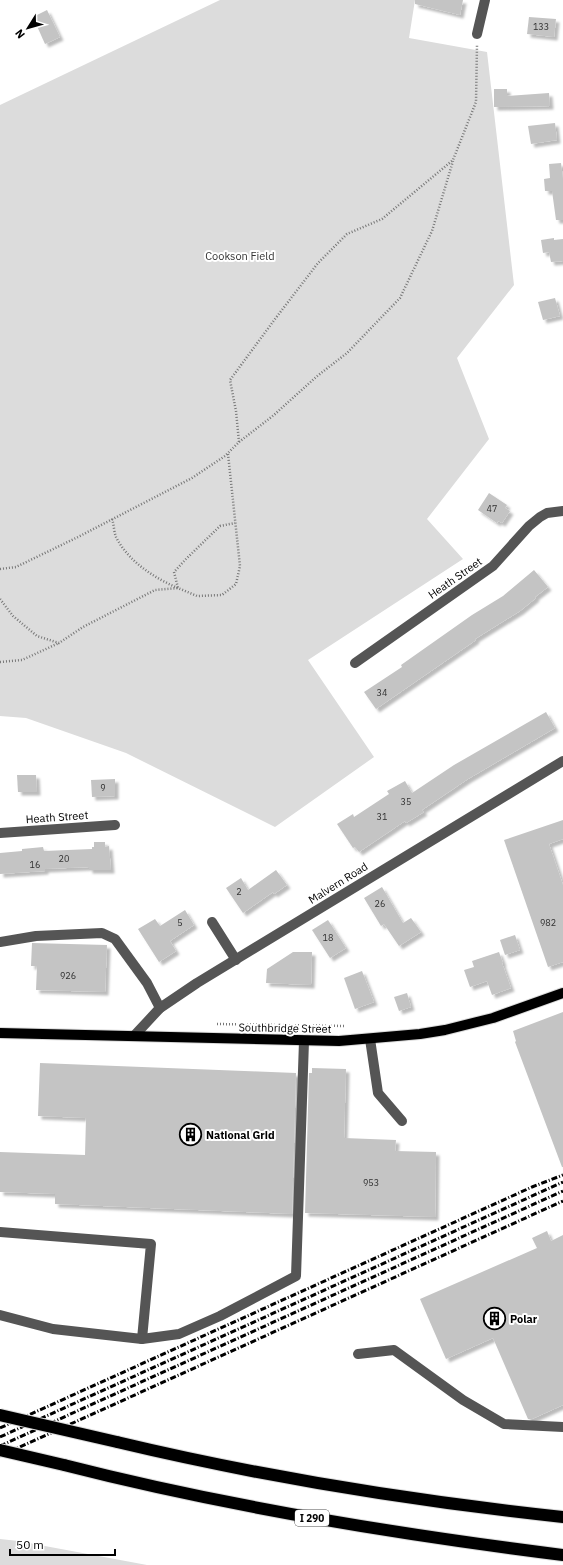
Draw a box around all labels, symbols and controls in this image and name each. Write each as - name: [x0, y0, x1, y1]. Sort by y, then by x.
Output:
- north arrow: [8, 8, 48, 48]
- house number: 133: [533, 21, 549, 32]
- text: N: [12, 27, 28, 41]
- park label: Cookson Field: [205, 249, 275, 263]
- house number: 47: [487, 503, 497, 514]
- street label: Heath Street: [425, 554, 485, 602]
- house number: 34: [377, 687, 387, 698]
- house number: 9: [100, 782, 106, 793]
- house number: 35: [401, 796, 411, 807]
- street label: Heath Street: [25, 808, 89, 826]
- house number: 31: [377, 811, 387, 822]
- house number: 20: [59, 853, 69, 864]
- house number: 16: [30, 859, 40, 870]
- street label: Malvern Road: [306, 859, 370, 907]
- house number: 2: [236, 886, 242, 897]
- house number: 26: [375, 898, 385, 909]
- house number: 5: [177, 917, 183, 928]
- house number: 982: [540, 917, 556, 928]
- house number: 18: [323, 932, 333, 943]
- house number: 926: [60, 970, 76, 981]
- street label: Southbridge Street: [238, 1020, 332, 1036]
- building icon: National Grid: [177, 1122, 203, 1148]
- place label: National Grid: [206, 1128, 275, 1142]
- house number: 953: [363, 1177, 379, 1188]
- building icon: Polar: [482, 1306, 508, 1332]
- place label: Polar: [510, 1312, 538, 1326]
- road number: I 290: [295, 1510, 329, 1526]
- scale bar: [10, 1531, 115, 1557]
- text: 50 m: [16, 1537, 44, 1552]

